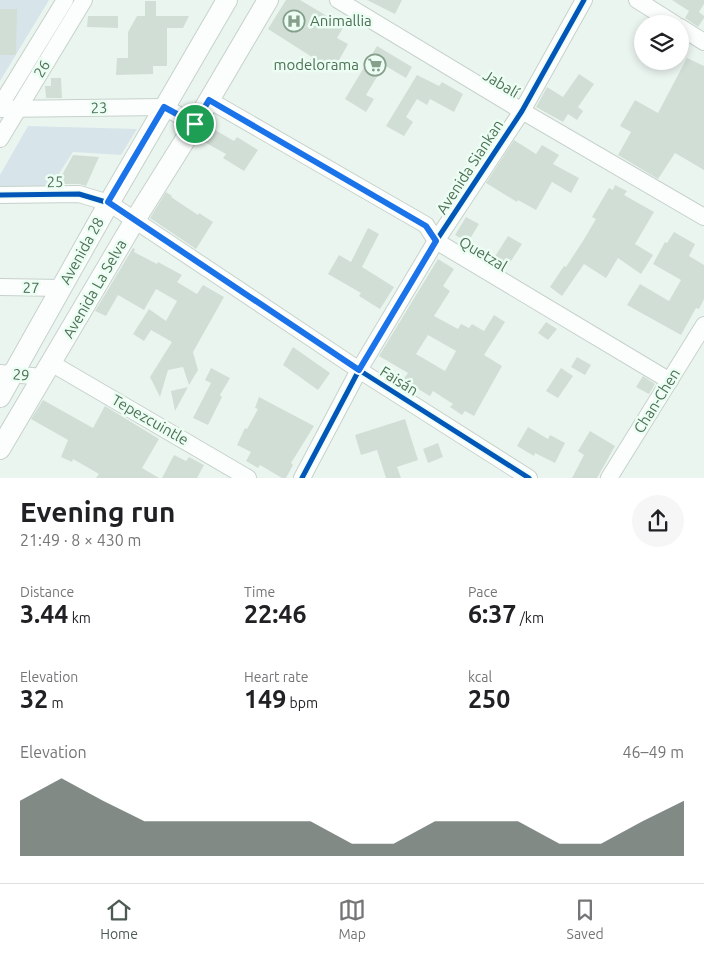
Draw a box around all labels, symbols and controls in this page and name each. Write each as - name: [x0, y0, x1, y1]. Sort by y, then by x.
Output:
- hospital icon: Animallia: [282, 9, 306, 33]
- place label: Animallia: [310, 12, 372, 29]
- map controls: [634, 15, 689, 70]
- button: layers: [634, 15, 689, 70]
- supermarket icon: modelorama: [363, 53, 387, 77]
- place label: modelorama: [273, 56, 359, 73]
- street label: 26: [30, 57, 53, 80]
- street label: Jabalí: [480, 66, 523, 101]
- street label: 23: [90, 99, 108, 116]
- pin: [174, 103, 216, 145]
- icon: arrive: [181, 110, 209, 138]
- street label: Avenida Siankan: [433, 116, 506, 217]
- street label: 25: [46, 173, 64, 190]
- street label: Avenida 28: [56, 214, 107, 287]
- street label: Quetzal: [456, 233, 510, 275]
- street label: Avenida La Selva: [59, 236, 130, 341]
- street label: 27: [22, 279, 40, 296]
- street label: Faisán: [377, 362, 421, 399]
- street label: 29: [12, 365, 30, 384]
- street label: Chan-Chen: [630, 365, 683, 436]
- street label: Tepezcuintle: [109, 391, 192, 448]
- button: share: [632, 495, 684, 547]
- text: Evening run: [20, 496, 175, 527]
- text: 21:49 · 8 × 430 m: [20, 531, 141, 549]
- text: Distance: [20, 584, 74, 600]
- text: Time: [244, 584, 275, 600]
- text: Pace: [468, 584, 498, 600]
- text: 3.44: [20, 600, 68, 628]
- text: 22:46: [244, 600, 307, 628]
- text: 6:37: [468, 600, 516, 628]
- text: km: [68, 610, 91, 626]
- text: /km: [516, 610, 544, 626]
- text: Elevation: [20, 669, 78, 685]
- text: Heart rate: [244, 669, 308, 685]
- text: kcal: [468, 669, 492, 685]
- text: 32: [20, 685, 48, 713]
- text: 149: [244, 685, 286, 713]
- text: 250: [468, 685, 510, 713]
- text: m: [48, 695, 64, 711]
- text: bpm: [286, 695, 318, 711]
- text: Elevation: [20, 743, 87, 761]
- text: 46–49 m: [622, 743, 684, 761]
- tab: Home: [100, 896, 138, 942]
- tab: Map: [338, 896, 366, 942]
- tab: Saved: [567, 896, 604, 942]

